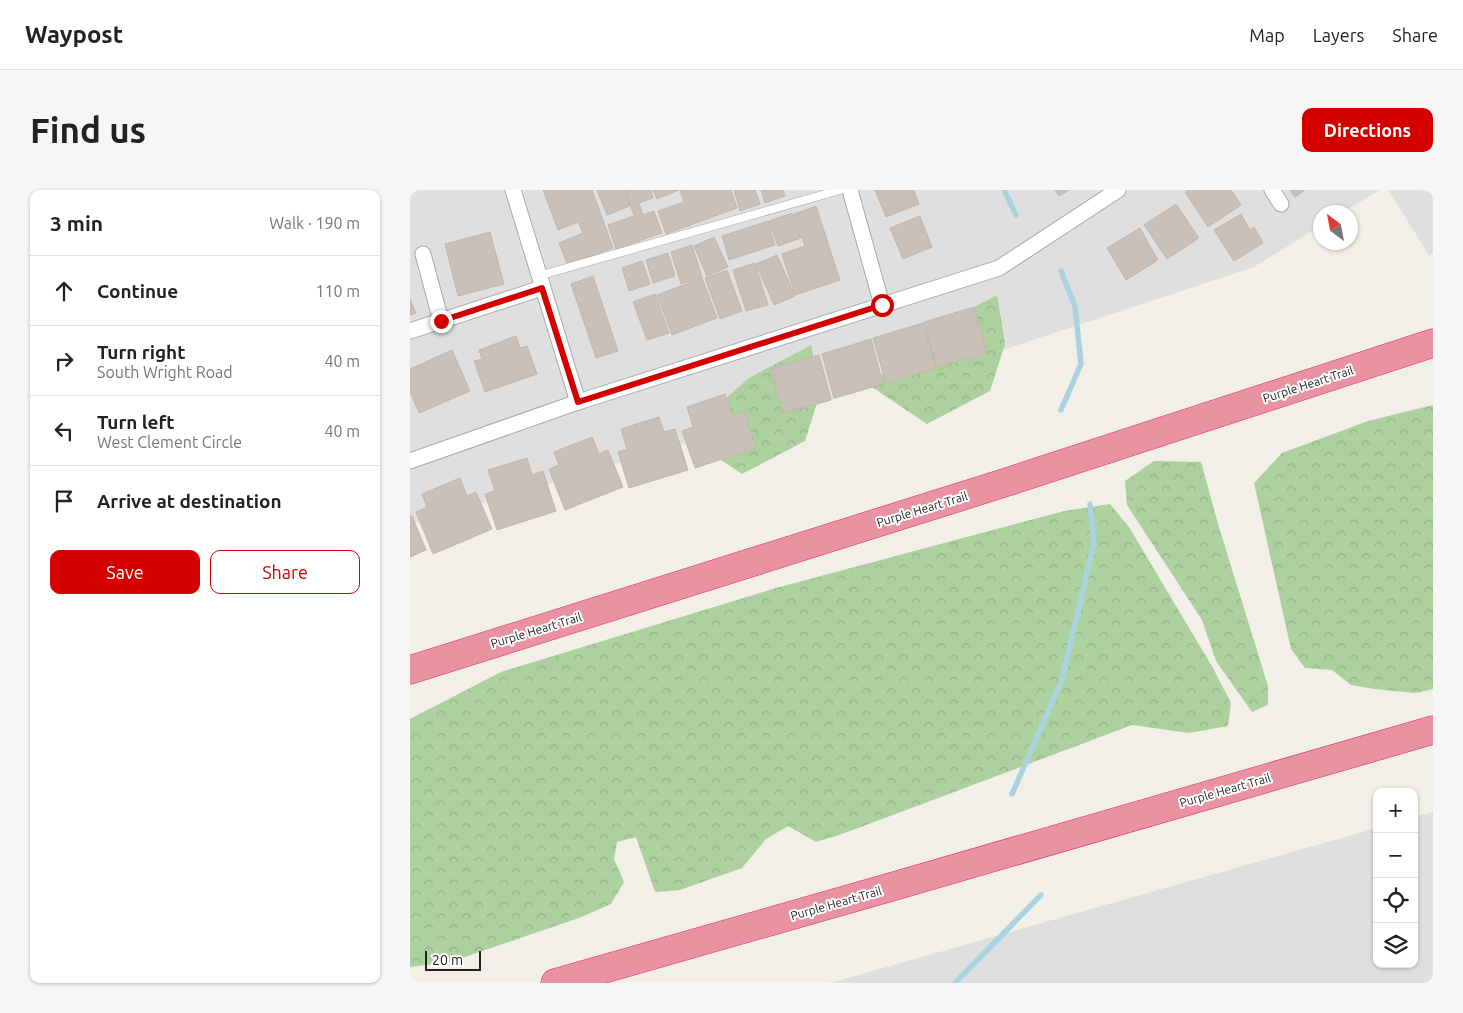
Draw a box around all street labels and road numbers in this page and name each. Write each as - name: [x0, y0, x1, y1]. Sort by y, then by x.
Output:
- street label: Purple Heart Trail: [1261, 363, 1355, 405]
- street label: Purple Heart Trail: [875, 489, 969, 529]
- street label: Purple Heart Trail: [489, 610, 583, 650]
- street label: Purple Heart Trail: [1178, 771, 1272, 809]
- street label: Purple Heart Trail: [789, 884, 883, 922]

